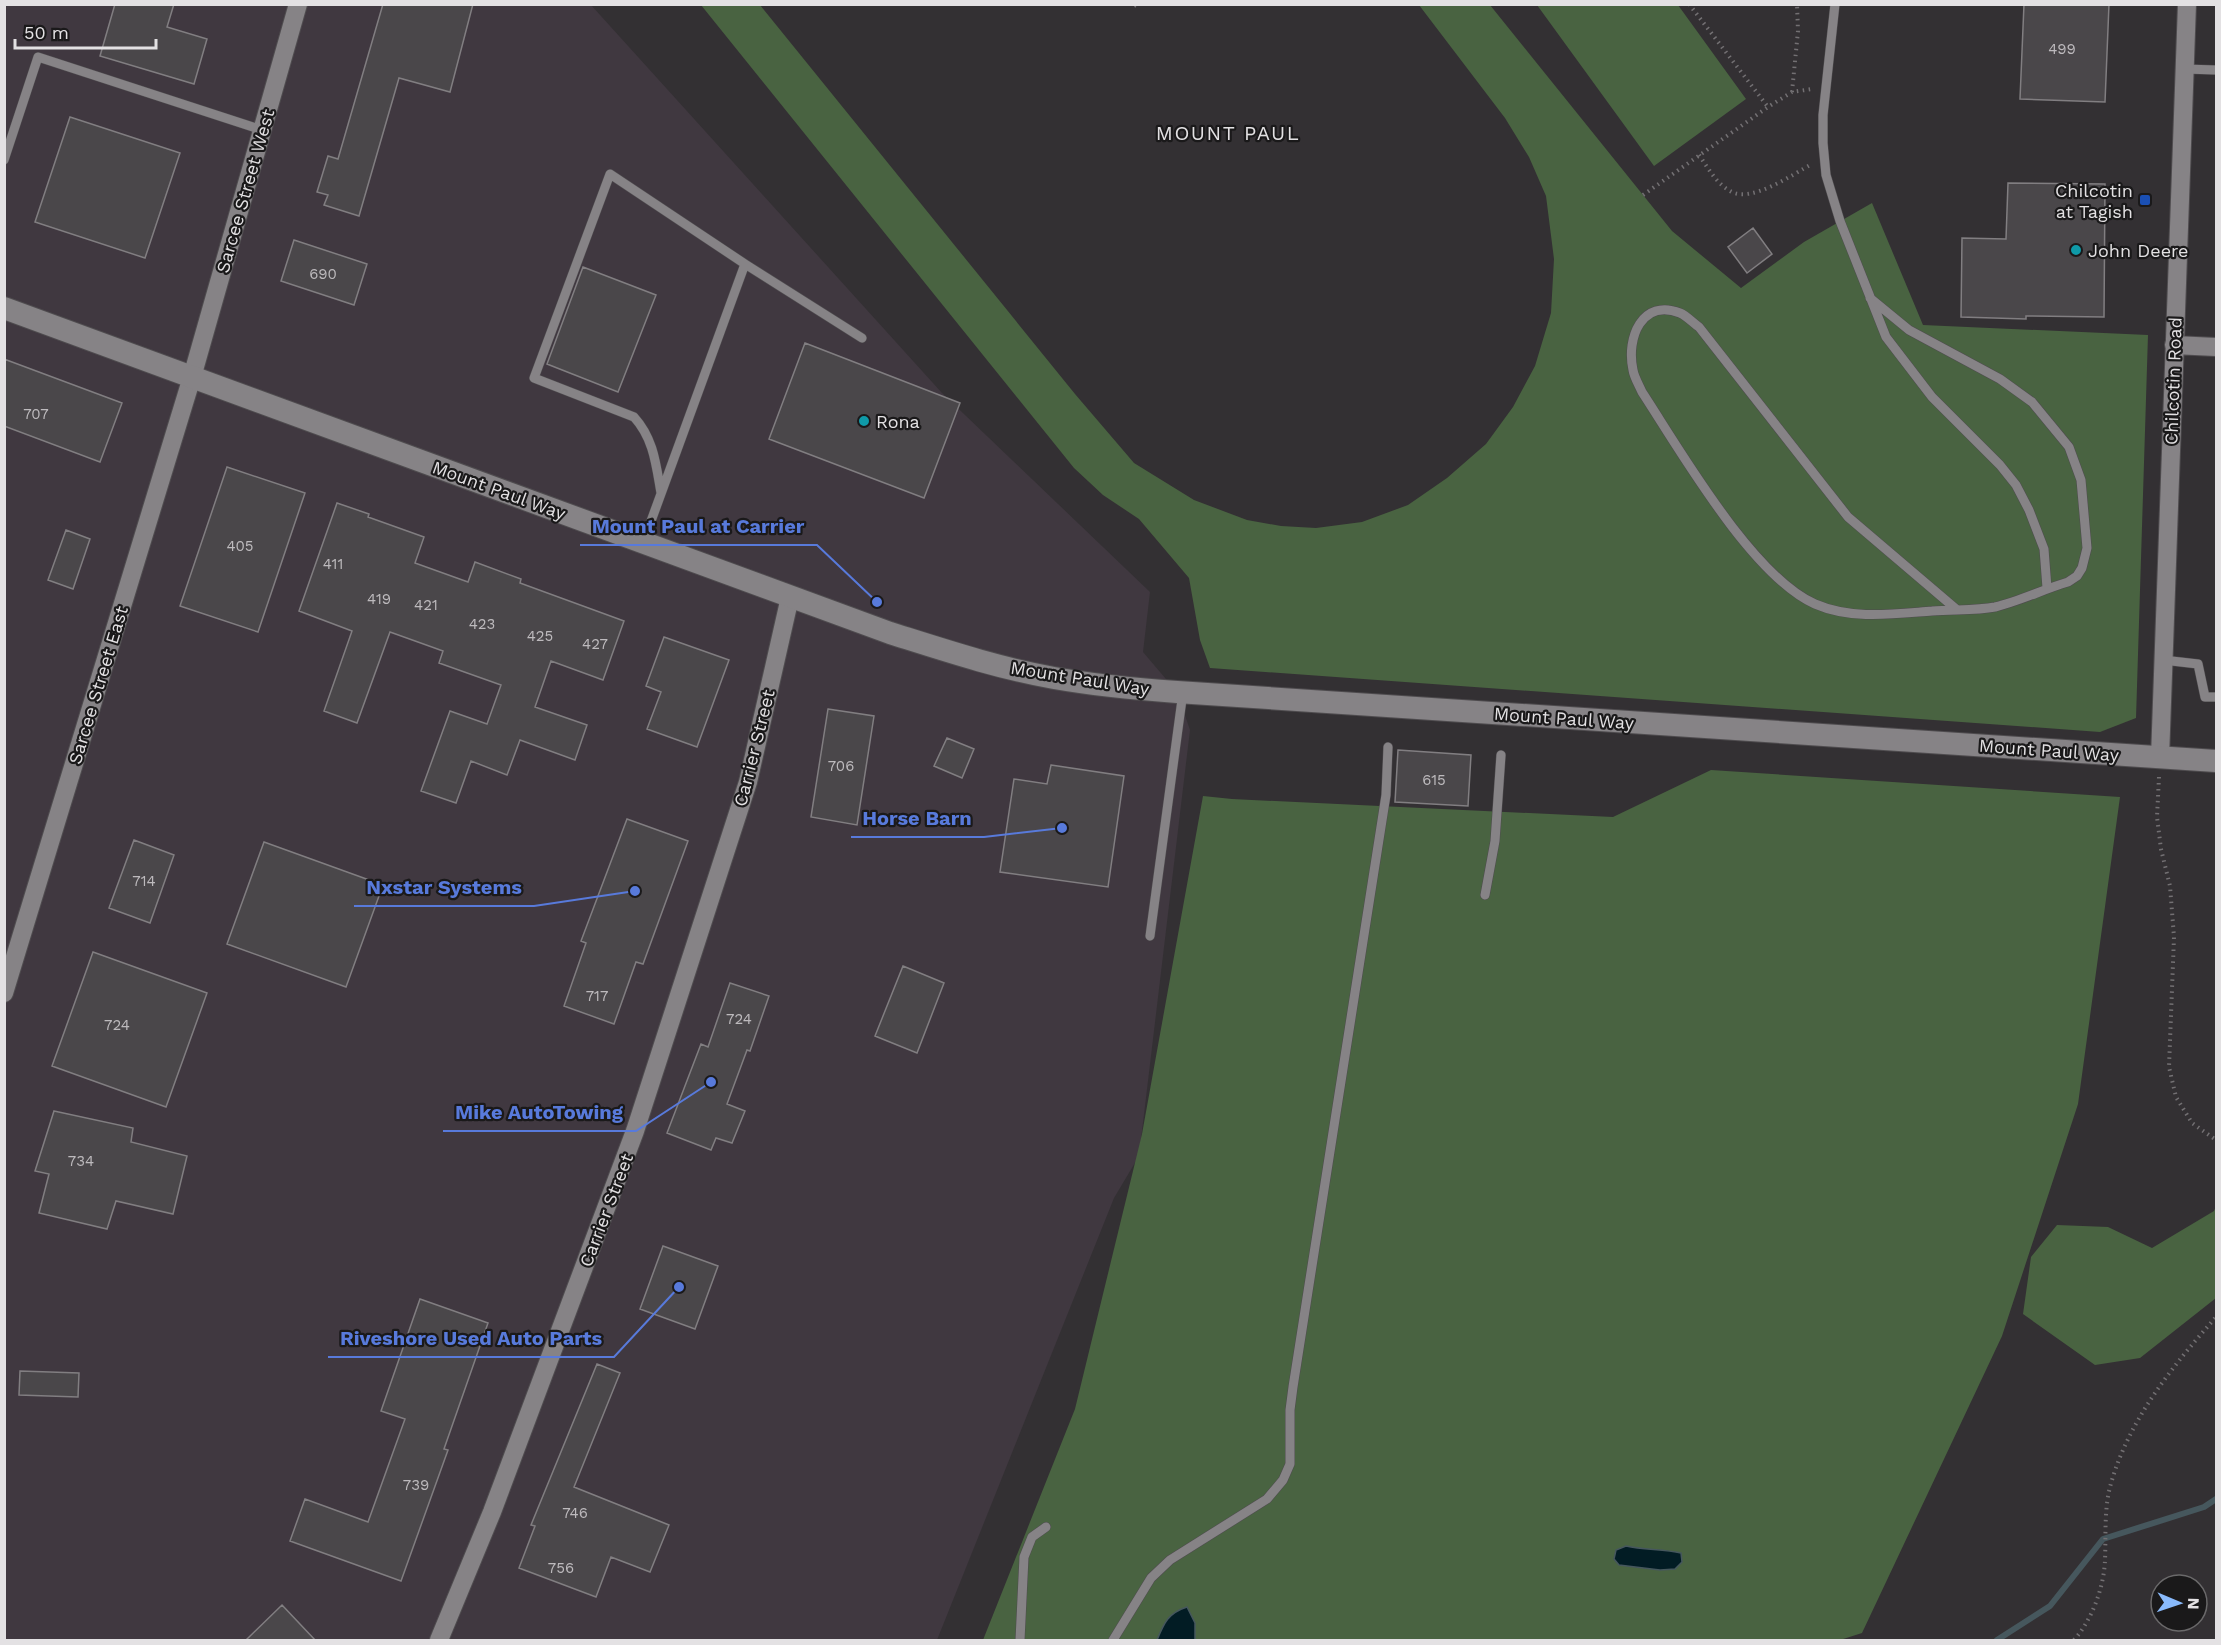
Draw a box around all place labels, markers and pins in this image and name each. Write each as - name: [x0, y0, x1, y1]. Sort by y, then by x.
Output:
- place label: Chilcotin at Tagish: [2055, 180, 2133, 222]
- marker: Chilcotin at Tagish: [2138, 193, 2152, 207]
- place label: John Deere: [2088, 240, 2188, 261]
- marker: John Deere: [2069, 243, 2083, 257]
- place label: Rona: [876, 411, 920, 432]
- marker: Rona: [857, 414, 871, 428]
- callout: Mount Paul at Carrier: [580, 507, 817, 545]
- callout: Horse Barn: [851, 799, 984, 837]
- callout: Nxstar Systems: [354, 868, 534, 906]
- callout: Mike AutoTowing: [443, 1093, 636, 1131]
- callout: Riveshore Used Auto Parts: [328, 1319, 614, 1357]

